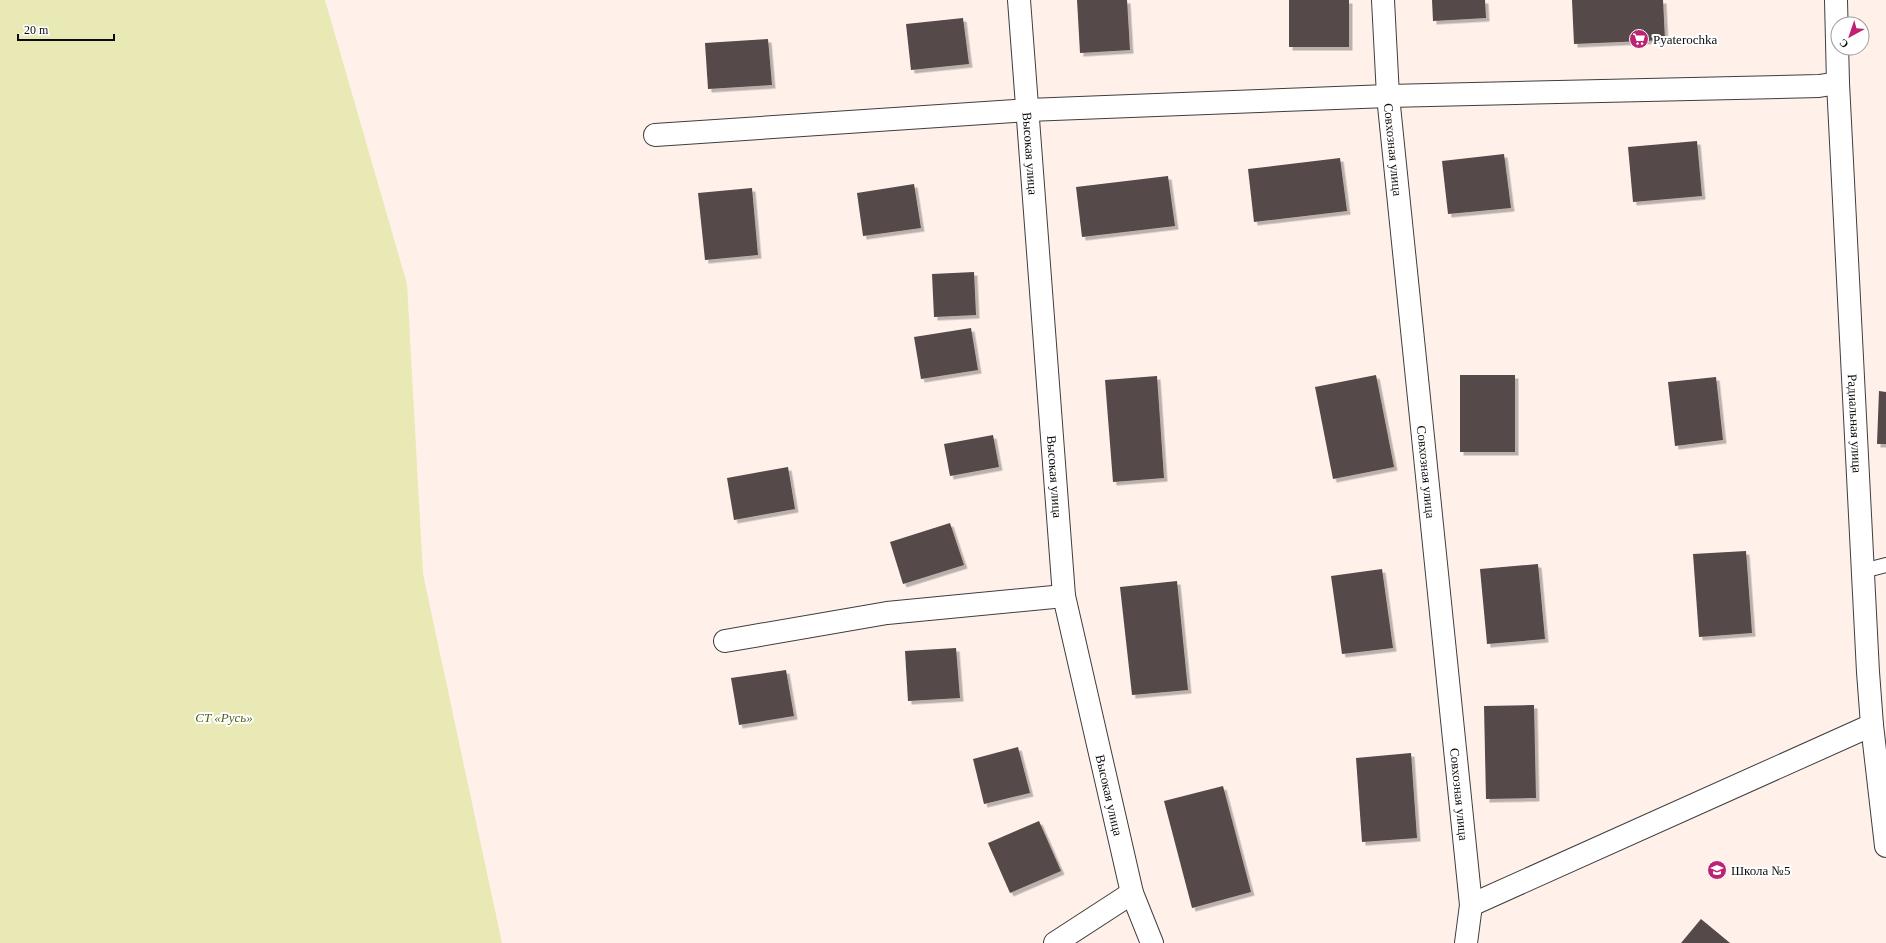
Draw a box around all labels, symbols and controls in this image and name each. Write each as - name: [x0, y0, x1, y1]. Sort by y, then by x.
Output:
- scale bar: [18, 16, 114, 42]
- north arrow: [1830, 16, 1870, 56]
- text: 20 m: [24, 23, 49, 37]
- supermarket icon: Pyaterochka: [1628, 28, 1650, 50]
- place label: Pyaterochka: [1653, 32, 1717, 47]
- text: С: [1837, 36, 1850, 51]
- street label: Совхозная улица: [1381, 103, 1406, 197]
- street label: Высокая улица: [1020, 112, 1041, 196]
- street label: Радиальная улица: [1845, 374, 1865, 474]
- street label: Совхозная улица: [1414, 425, 1439, 519]
- street label: Высокая улица: [1044, 435, 1066, 519]
- park label: СТ «Русь»: [195, 710, 253, 725]
- street label: Совхозная улица: [1447, 747, 1472, 841]
- street label: Высокая улица: [1093, 753, 1126, 837]
- school or university icon: Школа №5: [1706, 859, 1728, 881]
- place label: Школа №5: [1731, 863, 1791, 878]

